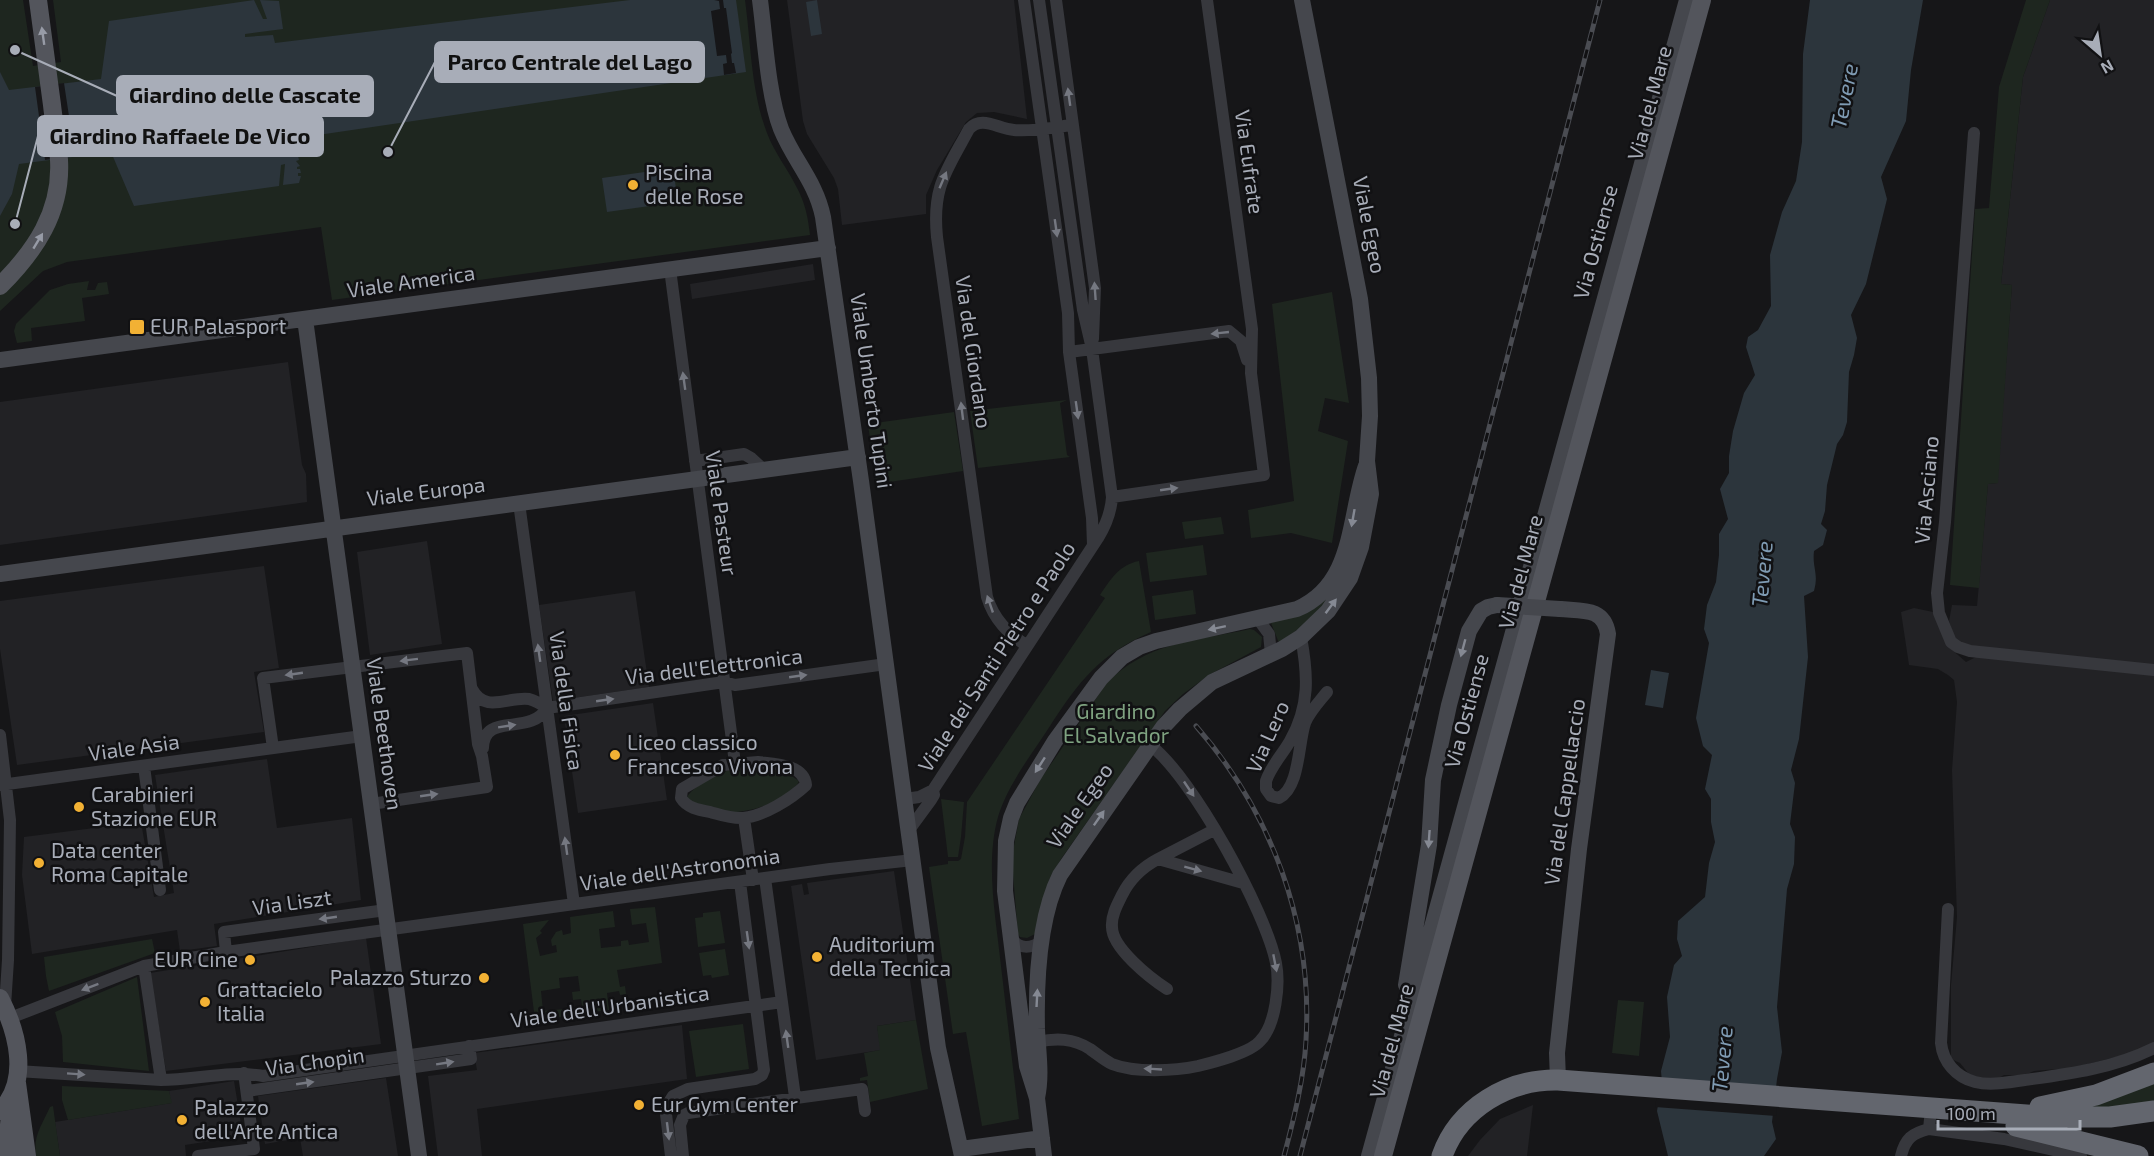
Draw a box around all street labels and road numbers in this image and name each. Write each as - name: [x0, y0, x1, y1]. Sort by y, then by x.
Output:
- street label: Via del Mare: [1621, 43, 1676, 162]
- street label: Via Eufrate: [1231, 108, 1270, 216]
- street label: Viale Egeo: [1349, 174, 1392, 275]
- street label: Via Ostiense: [1567, 182, 1622, 302]
- street label: Viale America: [345, 259, 477, 302]
- street label: Via del Giordano: [951, 274, 998, 430]
- street label: Viale Umberto Tupini: [846, 292, 899, 490]
- street label: Via Asciano: [1908, 435, 1943, 545]
- street label: Viale Pasteur: [701, 449, 744, 577]
- street label: Viale Europa: [365, 471, 487, 510]
- street label: Via del Mare: [1492, 512, 1547, 631]
- street label: Viale dei Santi Pietro e Paolo: [912, 536, 1080, 776]
- street label: Via della Fisica: [545, 630, 590, 772]
- street label: Via dell'Elettronica: [624, 642, 804, 689]
- street label: Via Ostiense: [1438, 651, 1493, 771]
- street label: Viale Beethoven: [362, 656, 409, 812]
- street label: Via Lero: [1240, 696, 1294, 776]
- street label: Via del Cappellaccio: [1538, 697, 1589, 887]
- street label: Viale Asia: [87, 728, 181, 765]
- street label: Viale Egeo: [1040, 758, 1117, 853]
- street label: Viale dell'Astronomia: [578, 842, 781, 895]
- street label: Via Liszt: [251, 884, 333, 919]
- street label: Viale dell'Urbanistica: [509, 979, 711, 1032]
- street label: Via del Mare: [1363, 981, 1418, 1100]
- street label: Via Chopin: [264, 1041, 366, 1080]

